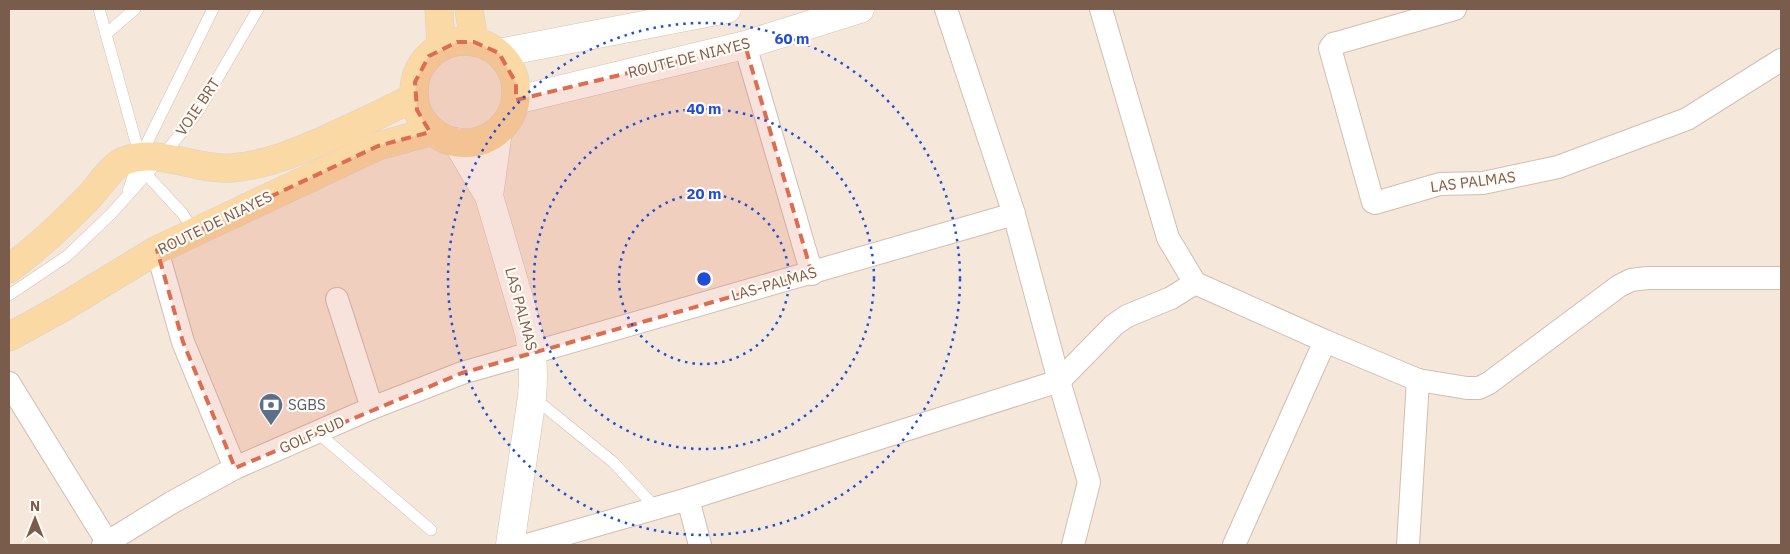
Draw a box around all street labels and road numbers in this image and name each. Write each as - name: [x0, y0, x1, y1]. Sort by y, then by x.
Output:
- street label: ROUTE DE NIAYES: [626, 33, 752, 82]
- street label: VOIE BRT: [171, 74, 224, 139]
- street label: LAS PALMAS: [1429, 167, 1517, 196]
- street label: ROUTE DE NIAYES: [154, 187, 275, 259]
- street label: LAS-PALMAS: [729, 262, 819, 305]
- street label: LAS PALMAS: [501, 265, 542, 353]
- street label: GOLF SUD: [276, 412, 347, 457]

